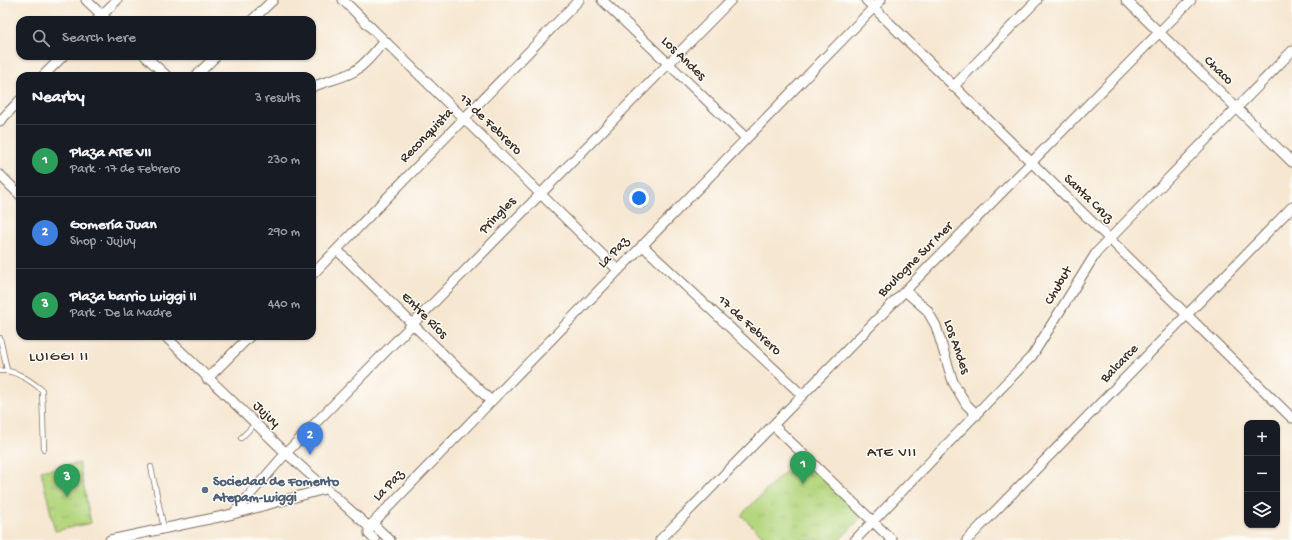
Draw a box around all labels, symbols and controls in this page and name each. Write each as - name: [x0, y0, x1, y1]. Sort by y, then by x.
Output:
- search box: [16, 16, 316, 60]
- icon: search: [30, 27, 52, 49]
- text: Search here: [62, 29, 136, 47]
- street label: Los Andes: [657, 33, 710, 85]
- street label: Chaco: [1200, 53, 1236, 89]
- text: Nearby: [32, 88, 85, 108]
- street label: 17 de Febrero: [454, 90, 525, 159]
- text: 3 results: [255, 91, 300, 106]
- street label: Reconquista: [397, 104, 458, 167]
- text: Plaza ATE VII: [70, 144, 151, 162]
- text: 1: [42, 153, 48, 168]
- text: 230 m: [267, 153, 300, 168]
- text: Park · 17 de Febrero: [70, 162, 180, 177]
- street label: Santa Cruz: [1059, 171, 1117, 228]
- your location: [629, 188, 649, 208]
- street label: Pringles: [475, 193, 521, 239]
- text: Gomería Juan: [70, 216, 157, 234]
- street label: Boulogne Sur Mer: [874, 218, 958, 302]
- text: 2: [42, 225, 48, 240]
- text: 290 m: [267, 225, 300, 240]
- street label: La Paz: [595, 233, 634, 273]
- text: Shop · Jujuy: [70, 234, 136, 249]
- street label: Chubut: [1041, 263, 1077, 308]
- text: Plaza barrio Luiggi II: [70, 288, 197, 306]
- street label: Entre Ríos: [397, 289, 452, 344]
- street label: 17 de Febrero: [713, 291, 784, 360]
- text: 3: [42, 297, 48, 312]
- text: 440 m: [268, 297, 300, 312]
- text: Park · De la Madre: [70, 306, 172, 321]
- street label: Los Andes: [939, 318, 973, 377]
- street label: Balcarce: [1097, 340, 1143, 388]
- district label: LUIGGI II: [29, 348, 89, 366]
- street label: Jujuy: [249, 398, 283, 432]
- map controls: [1244, 420, 1280, 528]
- button: +: [1244, 420, 1280, 456]
- pin: 2: [297, 422, 323, 455]
- district label: ATE VII: [867, 444, 917, 462]
- pin: 1: [790, 451, 816, 484]
- button: −: [1244, 456, 1280, 492]
- pin: 3: [54, 464, 80, 497]
- street label: La Paz: [370, 466, 409, 506]
- place label: Sociedad de Fomento Atepam-Luiggi: [212, 474, 340, 507]
- marker: Sociedad de Fomento Atepam-Luiggi: [200, 485, 210, 495]
- button: layers: [1244, 492, 1280, 528]

